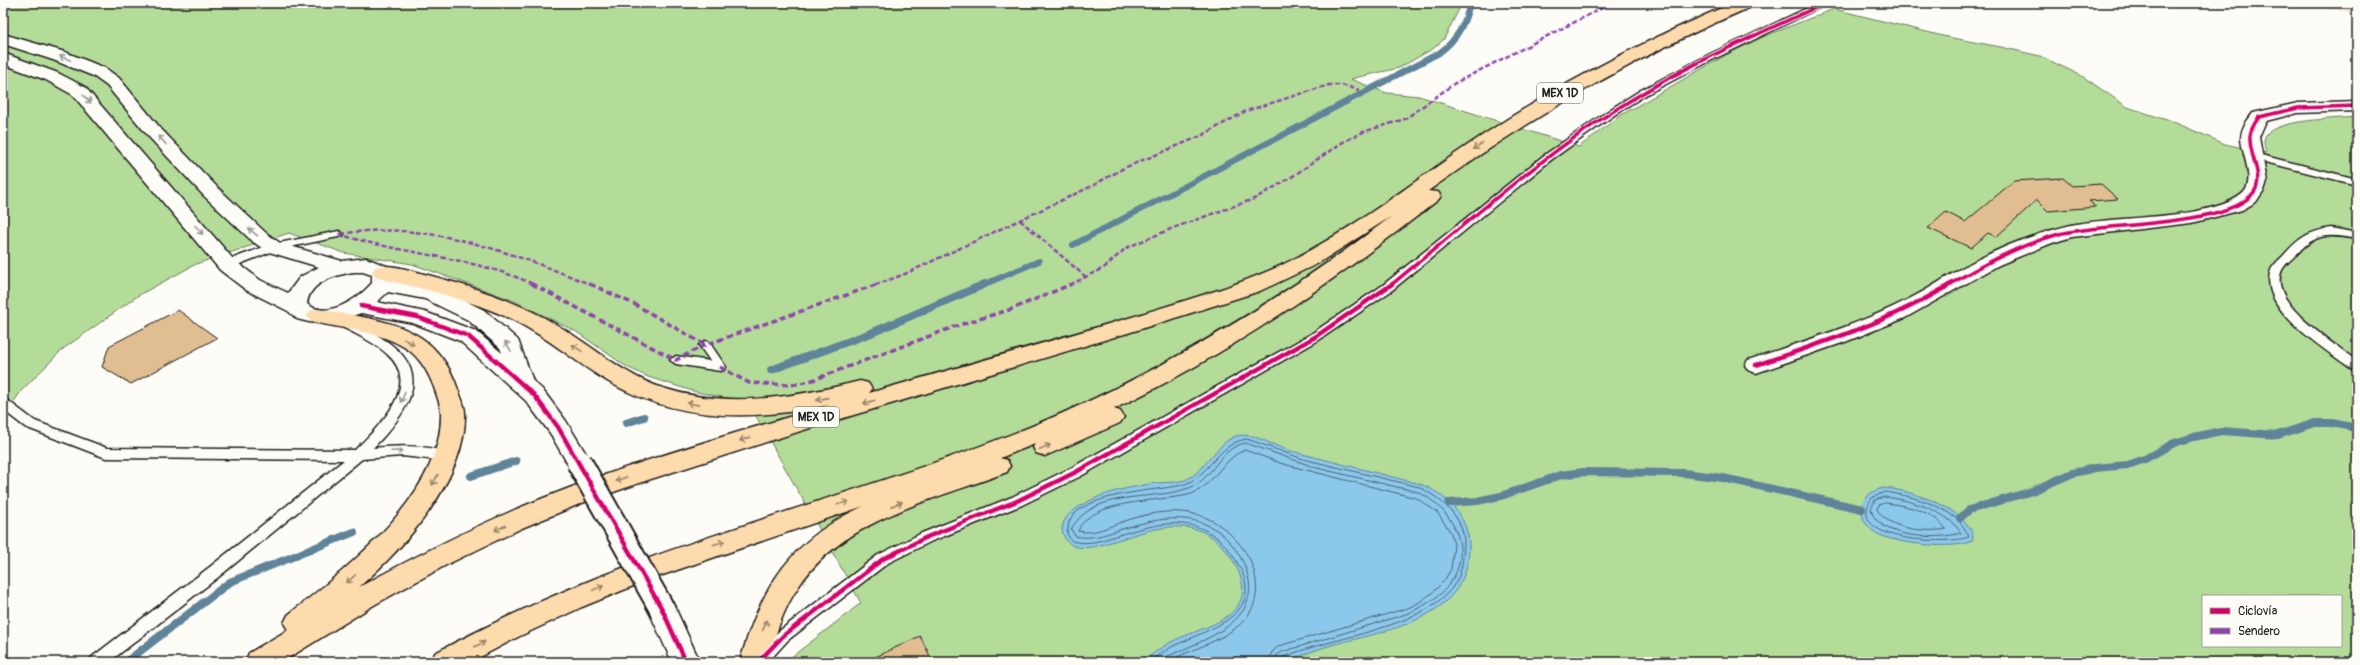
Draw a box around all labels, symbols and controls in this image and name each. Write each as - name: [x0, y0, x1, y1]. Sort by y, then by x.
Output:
- one-way arrow: [59, 53, 71, 61]
- road number: MEX 1D: [1537, 83, 1583, 103]
- one-way arrow: [82, 94, 92, 104]
- one-way arrow: [157, 135, 167, 145]
- one-way arrow: [1473, 142, 1484, 150]
- one-way arrow: [194, 225, 203, 236]
- one-way arrow: [248, 228, 259, 237]
- one-way arrow: [403, 338, 415, 346]
- one-way arrow: [504, 340, 512, 352]
- one-way arrow: [572, 344, 583, 352]
- one-way arrow: [399, 390, 406, 402]
- one-way arrow: [815, 395, 828, 403]
- one-way arrow: [687, 399, 700, 407]
- one-way arrow: [863, 399, 876, 406]
- road number: MEX 1D: [793, 407, 839, 427]
- one-way arrow: [739, 436, 751, 444]
- one-way arrow: [1038, 442, 1050, 450]
- one-way arrow: [390, 447, 403, 455]
- one-way arrow: [431, 474, 439, 486]
- one-way arrow: [615, 476, 627, 484]
- one-way arrow: [836, 499, 849, 506]
- one-way arrow: [891, 500, 903, 508]
- one-way arrow: [495, 525, 507, 532]
- one-way arrow: [713, 539, 726, 546]
- one-way arrow: [346, 574, 356, 584]
- one-way arrow: [591, 584, 603, 592]
- legend: [2202, 595, 2342, 647]
- text: Ciclovía: [2238, 604, 2278, 619]
- one-way arrow: [762, 619, 769, 631]
- text: Sendero: [2238, 624, 2280, 639]
- one-way arrow: [474, 640, 486, 647]

